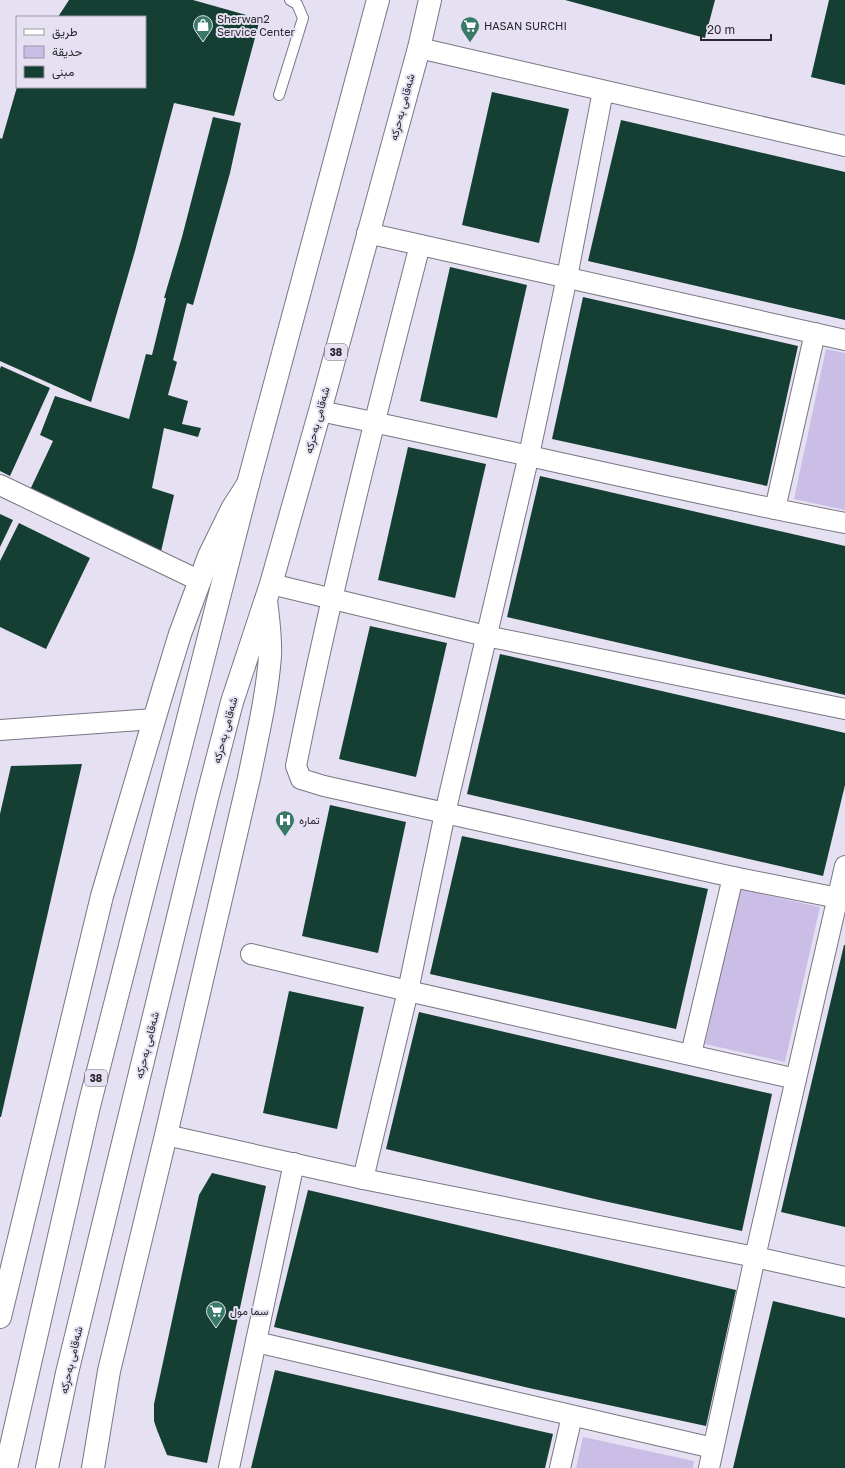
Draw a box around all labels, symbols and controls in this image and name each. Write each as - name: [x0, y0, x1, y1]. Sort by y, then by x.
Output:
- place label: Sherwan2 Service Center: [217, 12, 296, 38]
- shop icon: Sherwan2 Service Center: [192, 14, 214, 42]
- supermarket icon: HASAN SURCHI: [459, 15, 481, 43]
- legend: [16, 16, 146, 88]
- scale bar: [701, 16, 771, 42]
- place label: HASAN SURCHI: [484, 19, 567, 32]
- text: 20 m: [707, 22, 735, 37]
- text: طريق: [52, 24, 78, 40]
- text: حديقة: [52, 44, 82, 59]
- text: مبنى: [52, 64, 74, 80]
- street label: شەقامی بەحرکە: [386, 72, 418, 142]
- road number: 38: [325, 344, 347, 360]
- street label: شەقامی بەحرکە: [301, 385, 333, 455]
- street label: شەقامی بەحرکە: [209, 695, 241, 765]
- hospital icon: تمارە: [274, 809, 296, 837]
- place label: تمارە: [299, 813, 320, 827]
- street label: شەقامی بەحرکە: [132, 1010, 162, 1080]
- road number: 38: [85, 1070, 107, 1086]
- supermarket icon: سما مول: [205, 1300, 227, 1328]
- place label: سما مول: [230, 1304, 269, 1318]
- street label: شەقامی بەحرکە: [56, 1325, 86, 1395]

